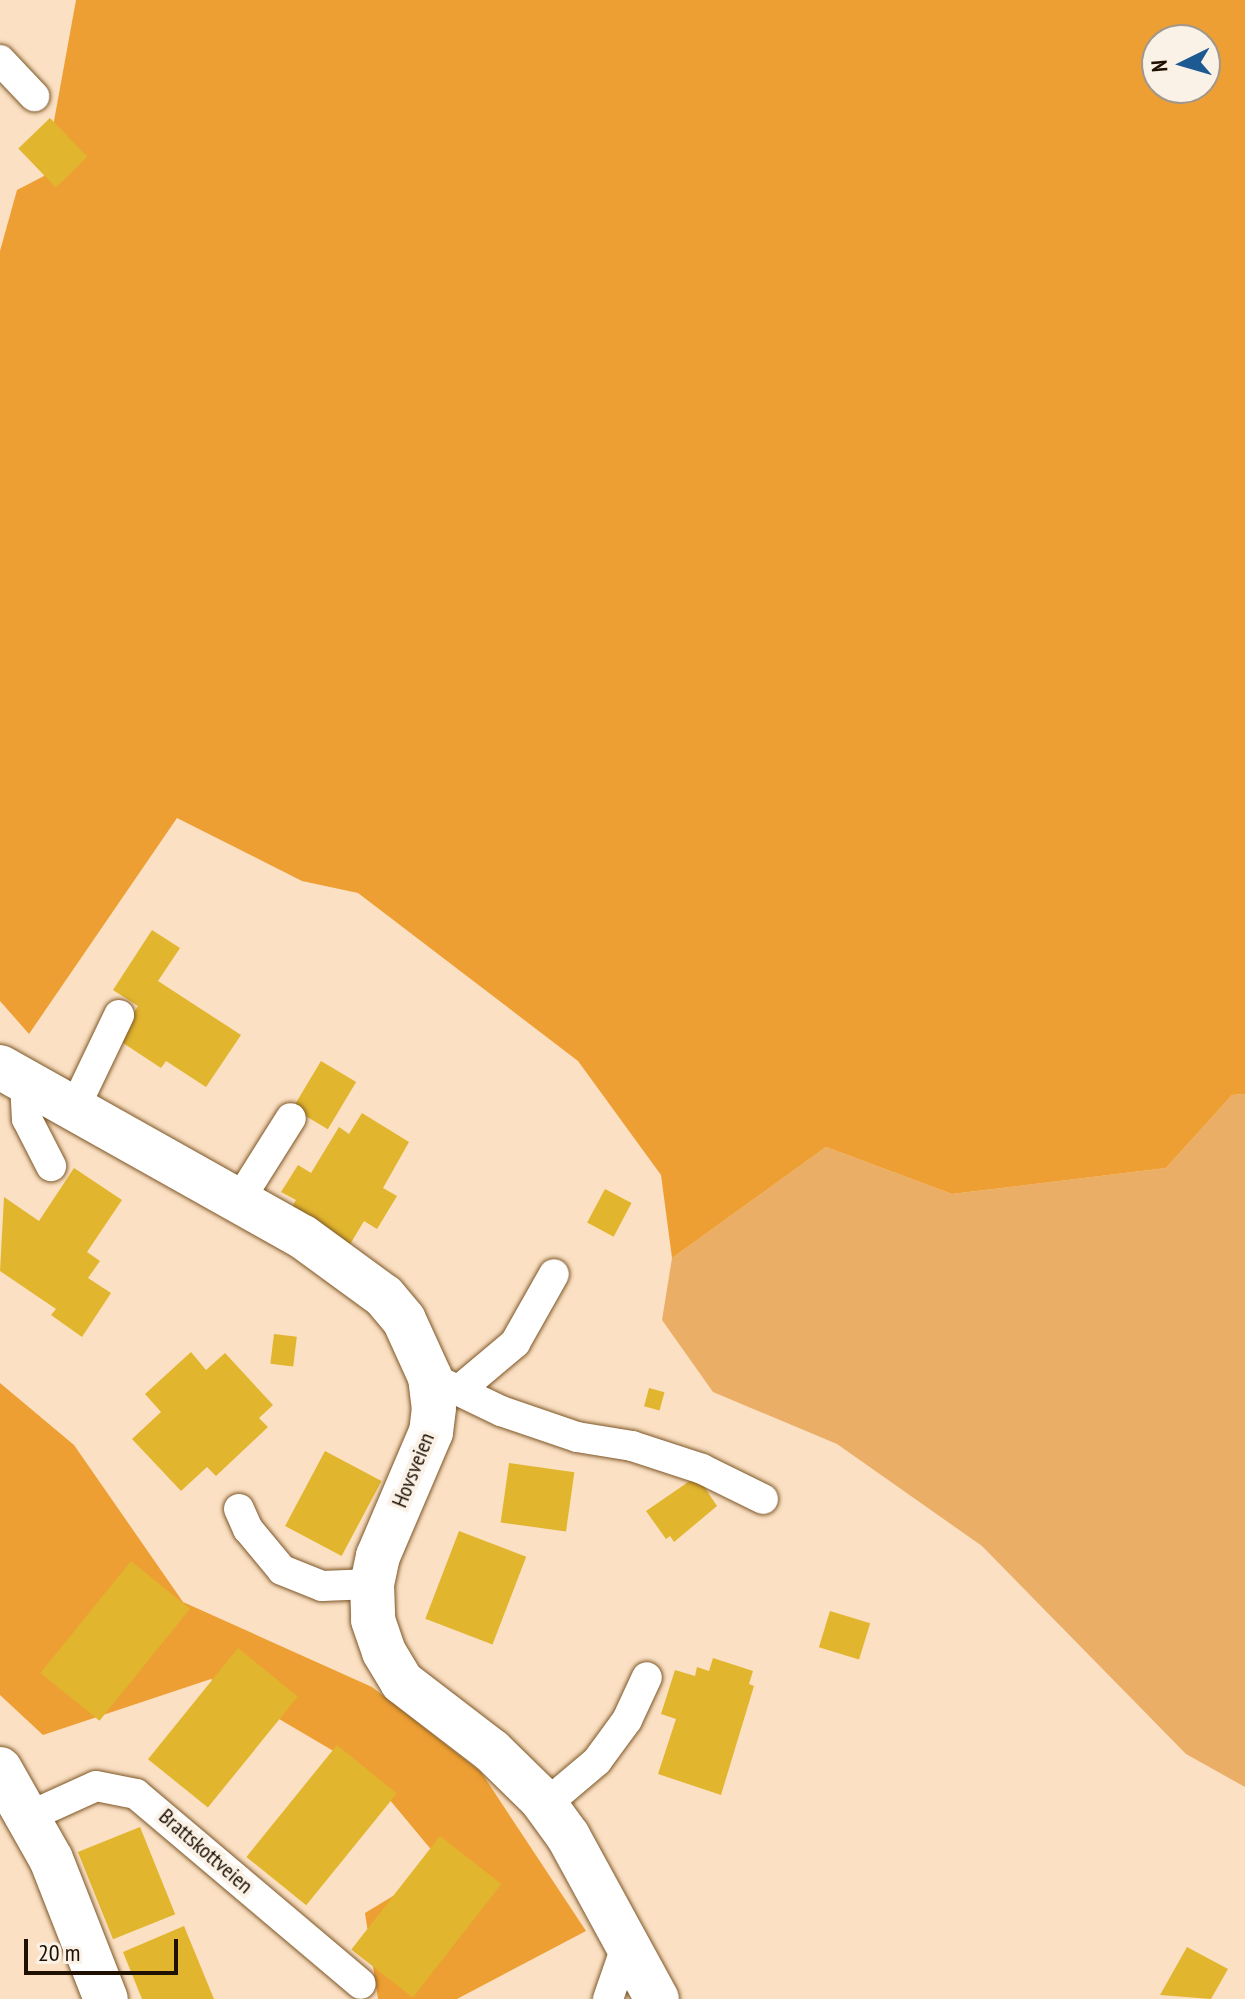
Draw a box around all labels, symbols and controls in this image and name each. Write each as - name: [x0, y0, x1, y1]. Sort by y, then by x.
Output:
- north arrow: [1141, 24, 1221, 104]
- text: N: [1145, 59, 1174, 73]
- street label: Hovsveien: [386, 1429, 440, 1511]
- street label: Brattskottveien: [154, 1803, 258, 1899]
- scale bar: [28, 1923, 182, 1973]
- text: 20 m: [38, 1937, 80, 1968]

